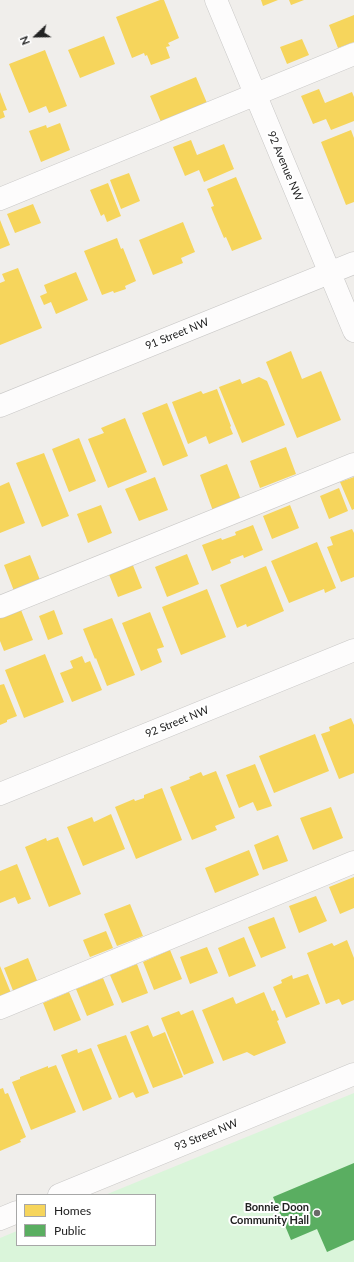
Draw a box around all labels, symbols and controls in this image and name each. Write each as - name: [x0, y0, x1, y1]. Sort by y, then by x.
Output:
- north arrow: [16, 16, 56, 56]
- text: N: [17, 34, 32, 47]
- street label: 92 Avenue NW: [264, 129, 306, 203]
- street label: 91 Street NW: [143, 315, 211, 353]
- street label: 92 Street NW: [143, 703, 211, 741]
- street label: 93 Street NW: [172, 1116, 240, 1154]
- legend: [16, 1194, 156, 1246]
- place label: Bonnie Doon Community Hall: [230, 1200, 309, 1226]
- text: Homes: [54, 1203, 91, 1218]
- marker: Bonnie Doon Community Hall: [312, 1208, 322, 1218]
- text: Public: [54, 1223, 86, 1238]

